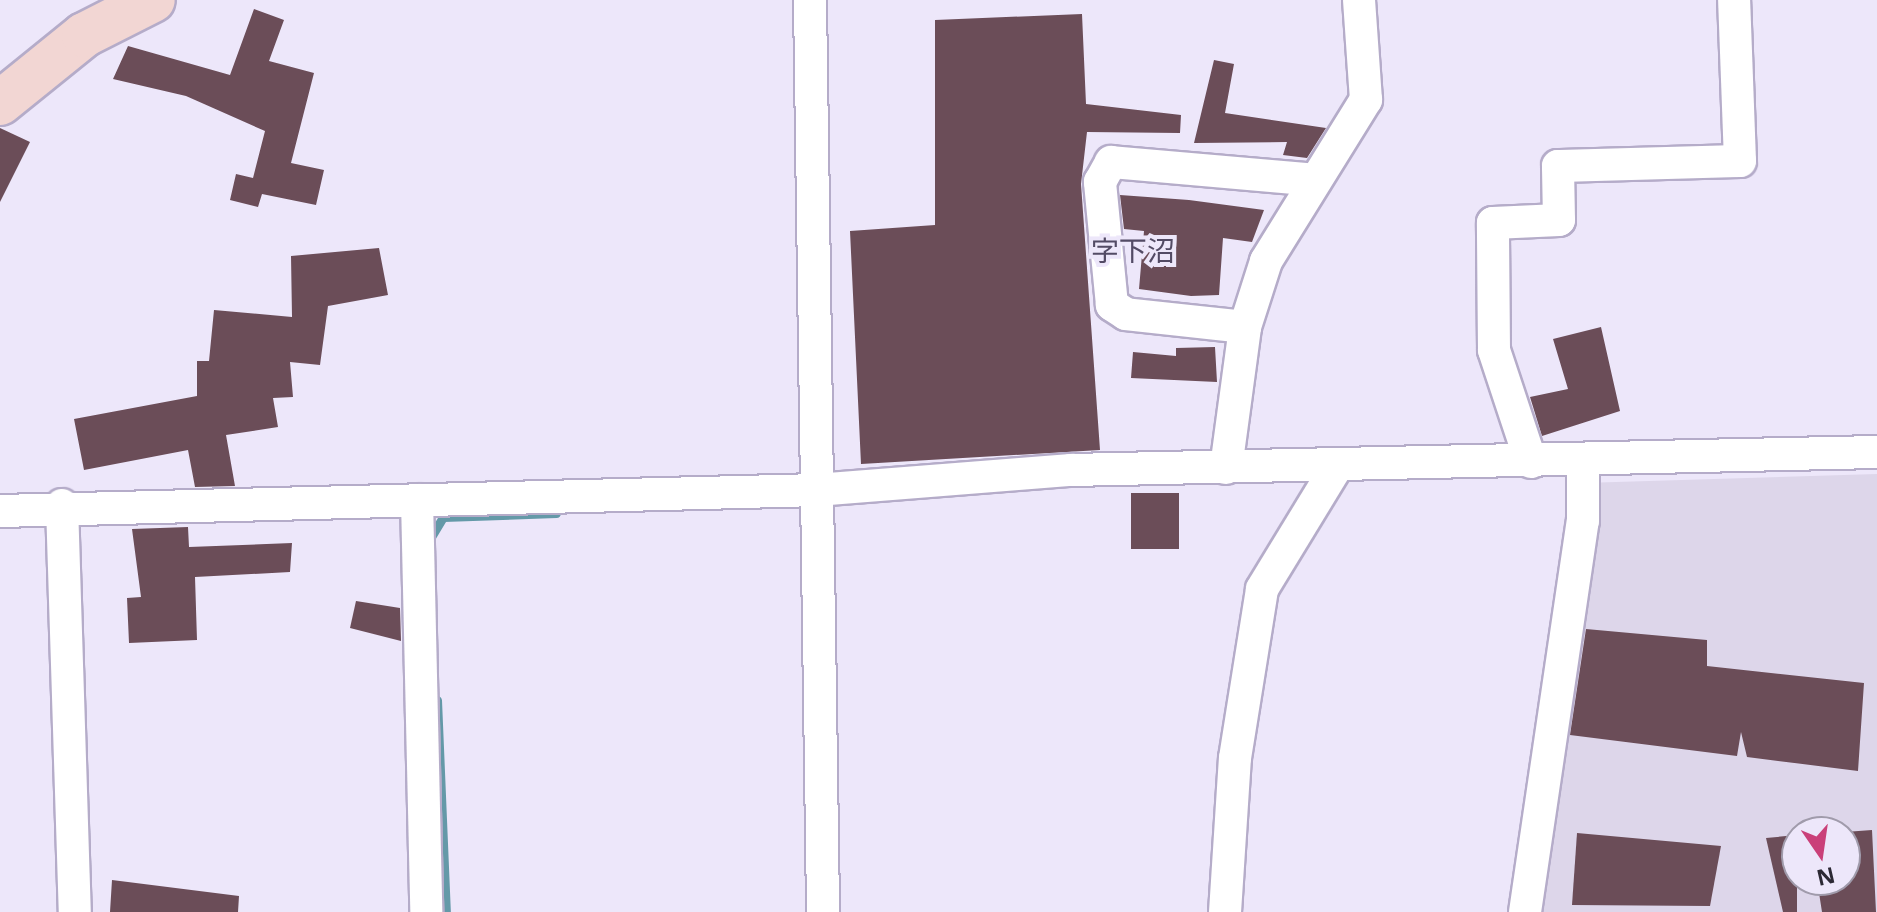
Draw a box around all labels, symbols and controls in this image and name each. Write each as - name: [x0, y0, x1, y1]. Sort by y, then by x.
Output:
- district label: 字下沼: [1091, 233, 1175, 267]
- north arrow: [1781, 816, 1861, 896]
- text: N: [1814, 861, 1838, 894]

